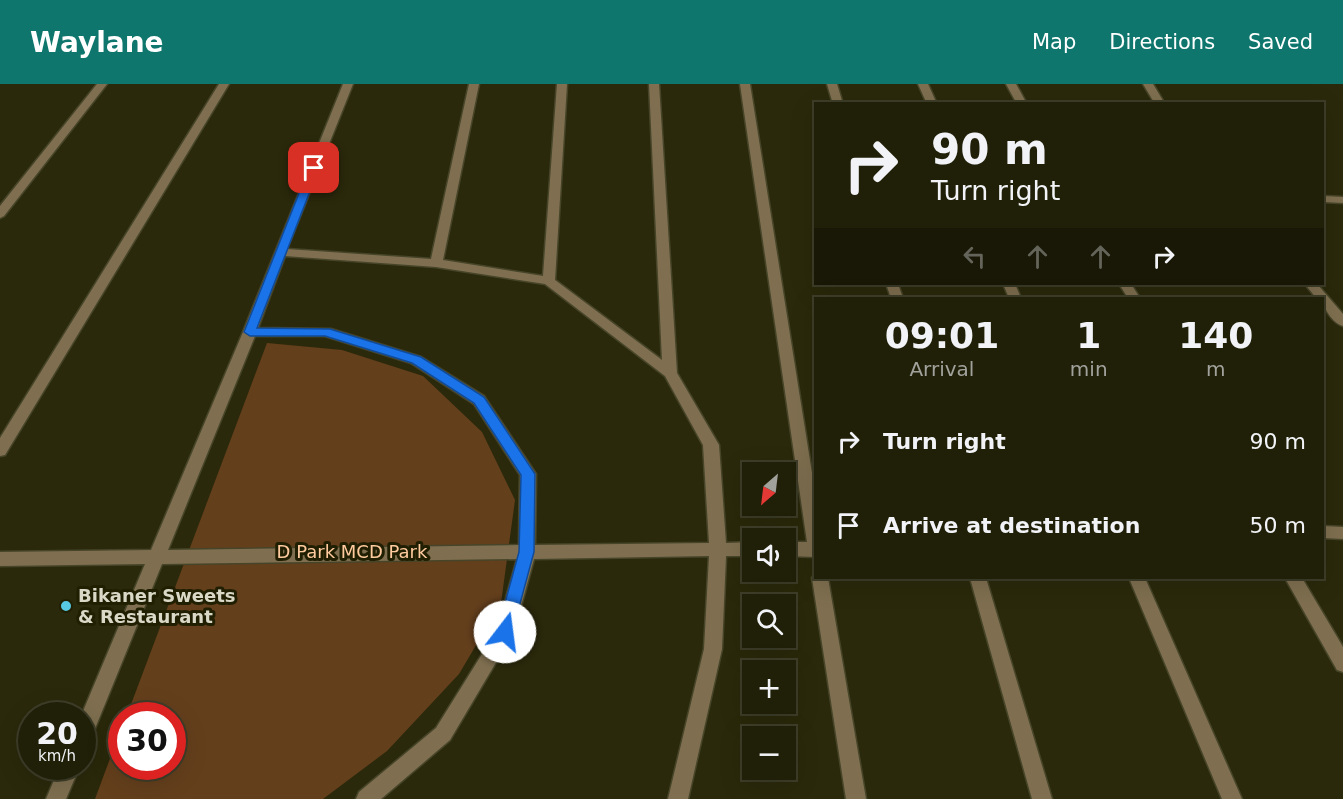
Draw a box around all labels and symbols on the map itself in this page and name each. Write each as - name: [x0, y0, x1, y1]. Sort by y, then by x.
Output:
- pin: [288, 142, 339, 193]
- north arrow: [742, 462, 796, 516]
- park label: D Park MCD Park: [277, 541, 428, 562]
- place label: Bikaner Sweets & Restaurant: [78, 585, 236, 627]
- marker: Bikaner Sweets & Restaurant: [59, 599, 73, 613]
- position arrow: [473, 600, 537, 664]
- speed limit sign: 30: [108, 702, 186, 780]

